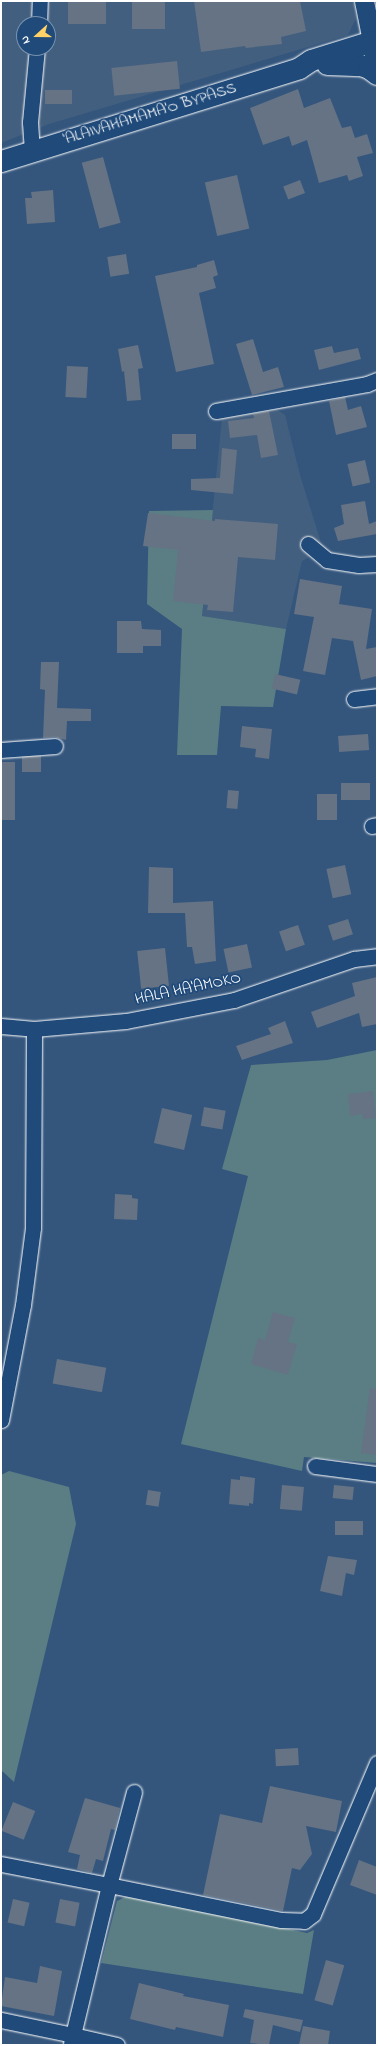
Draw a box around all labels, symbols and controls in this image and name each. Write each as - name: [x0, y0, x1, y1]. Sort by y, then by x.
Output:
- north arrow: [16, 16, 56, 56]
- text: N: [17, 34, 35, 46]
- street label: 'ALAIVAHAMAMA'O BYPASS: [61, 79, 239, 149]
- street label: HALA HA'AMOKO: [133, 968, 243, 1010]

